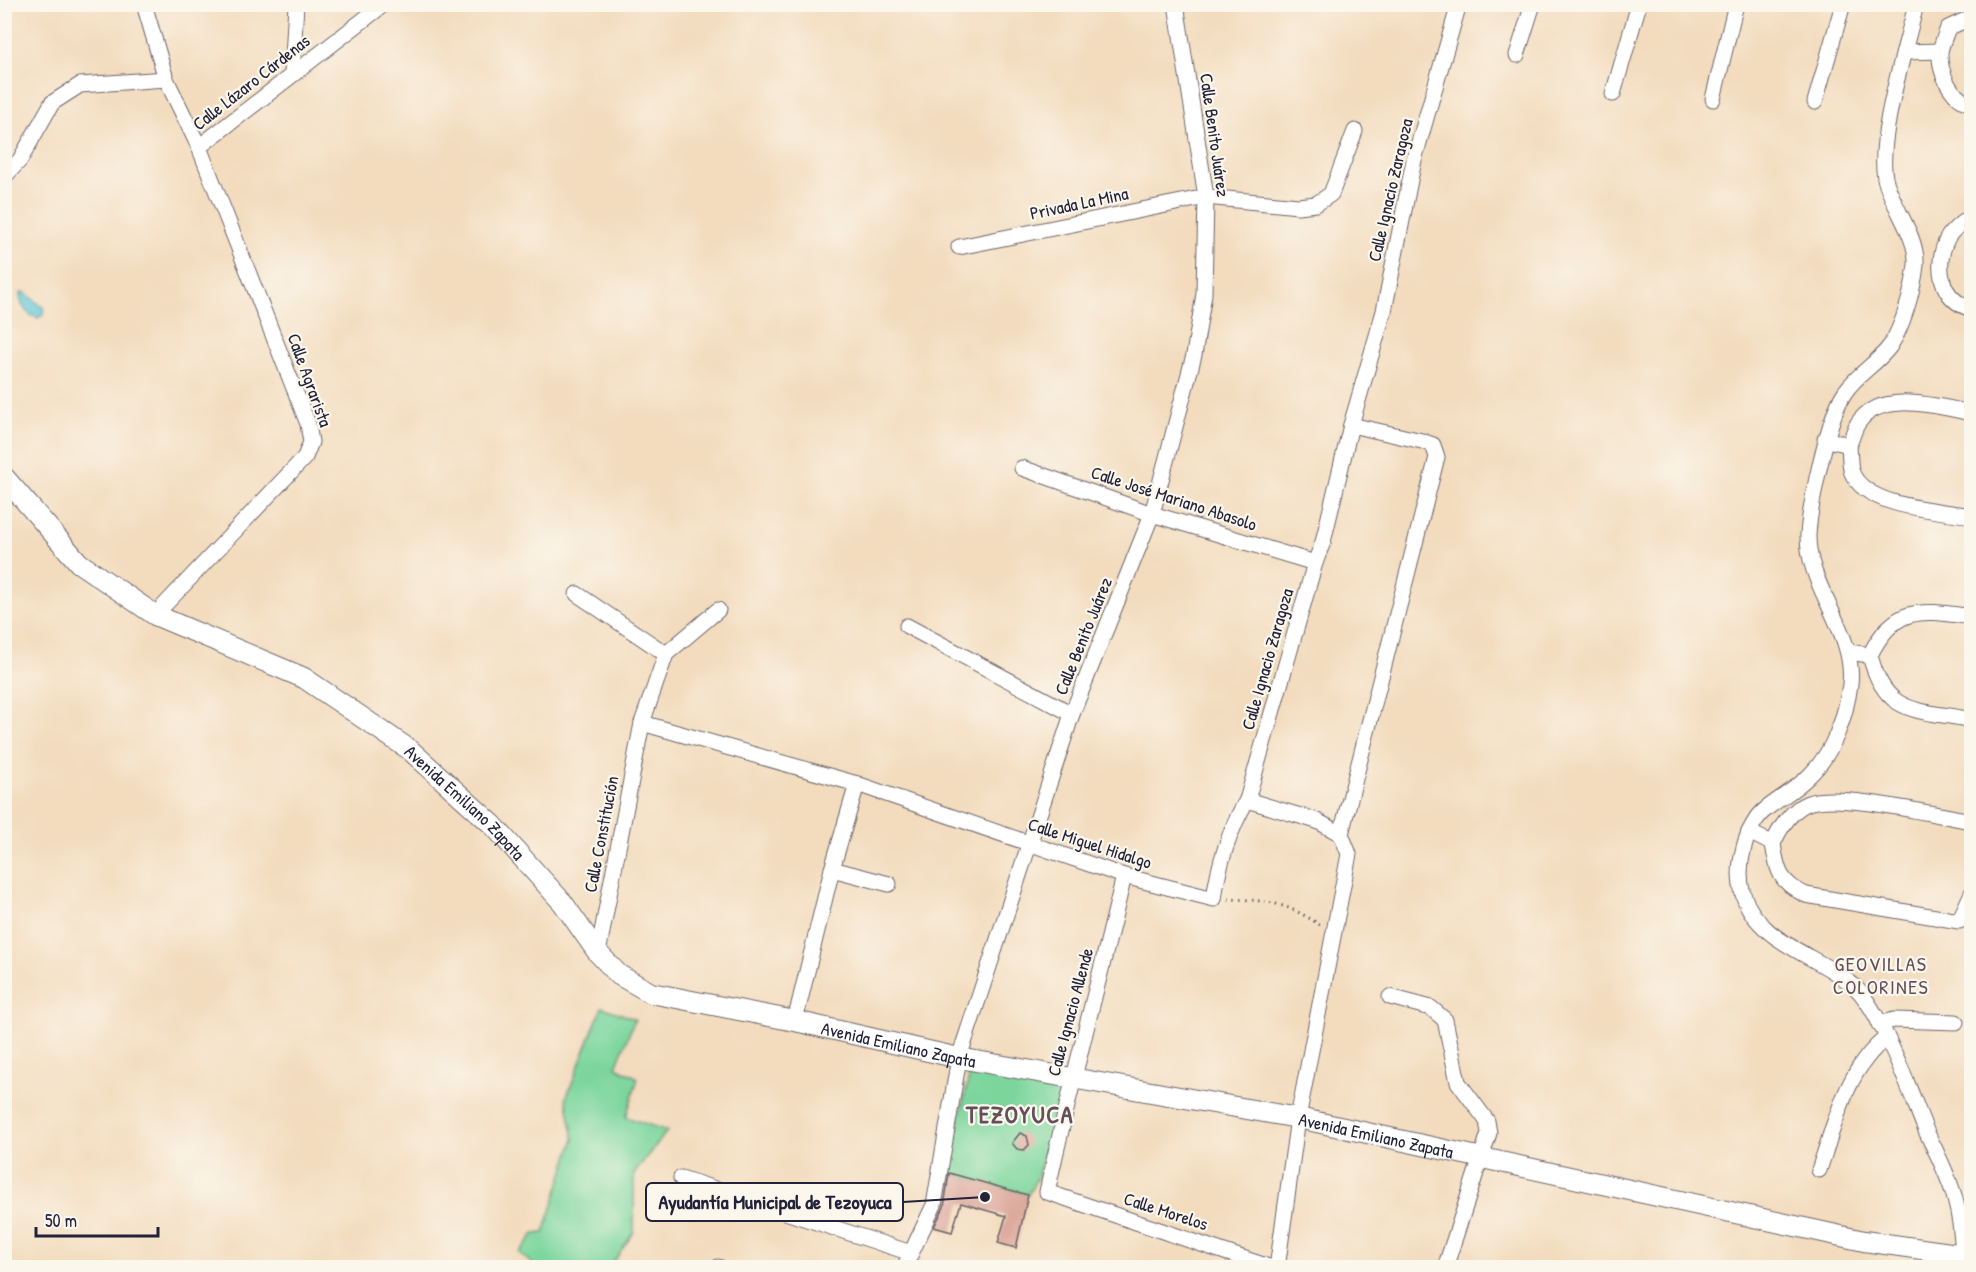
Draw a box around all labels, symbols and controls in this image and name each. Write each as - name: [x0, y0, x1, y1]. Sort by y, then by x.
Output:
- street label: Calle Lázaro Cárdenas: [187, 28, 315, 136]
- street label: Calle Benito Juárez: [1194, 71, 1236, 199]
- street label: Calle Ignacio Zaragoza: [1361, 116, 1419, 264]
- street label: Privada La Mina: [1028, 180, 1130, 226]
- street label: Calle Agrarista: [282, 330, 338, 430]
- street label: Calle José Mariano Abasolo: [1088, 459, 1260, 537]
- street label: Calle Benito Juárez: [1048, 573, 1118, 699]
- street label: Calle Ignacio Zaragoza: [1235, 585, 1299, 733]
- street label: Avenida Emiliano Zapata: [399, 739, 531, 865]
- street label: Calle Constitución: [577, 774, 625, 894]
- street label: Calle Miguel Hidalgo: [1025, 811, 1155, 875]
- street label: Calle Ignacio Allende: [1041, 945, 1099, 1079]
- district label: GEOVILLAS COLORINES: [1833, 950, 1929, 1000]
- street label: Avenida Emiliano Zapata: [819, 1015, 978, 1073]
- district label: TEZOYUCA: [965, 1098, 1074, 1130]
- street label: Avenida Emiliano Zapata: [1297, 1106, 1456, 1164]
- callout: Ayudantía Municipal de Tezoyuca: [646, 1183, 903, 1221]
- street label: Calle Morelos: [1121, 1186, 1211, 1236]
- text: Ayudantía Municipal de Tezoyuca: [658, 1188, 892, 1216]
- scale bar: [36, 1200, 158, 1238]
- text: 50 m: [45, 1208, 77, 1233]

